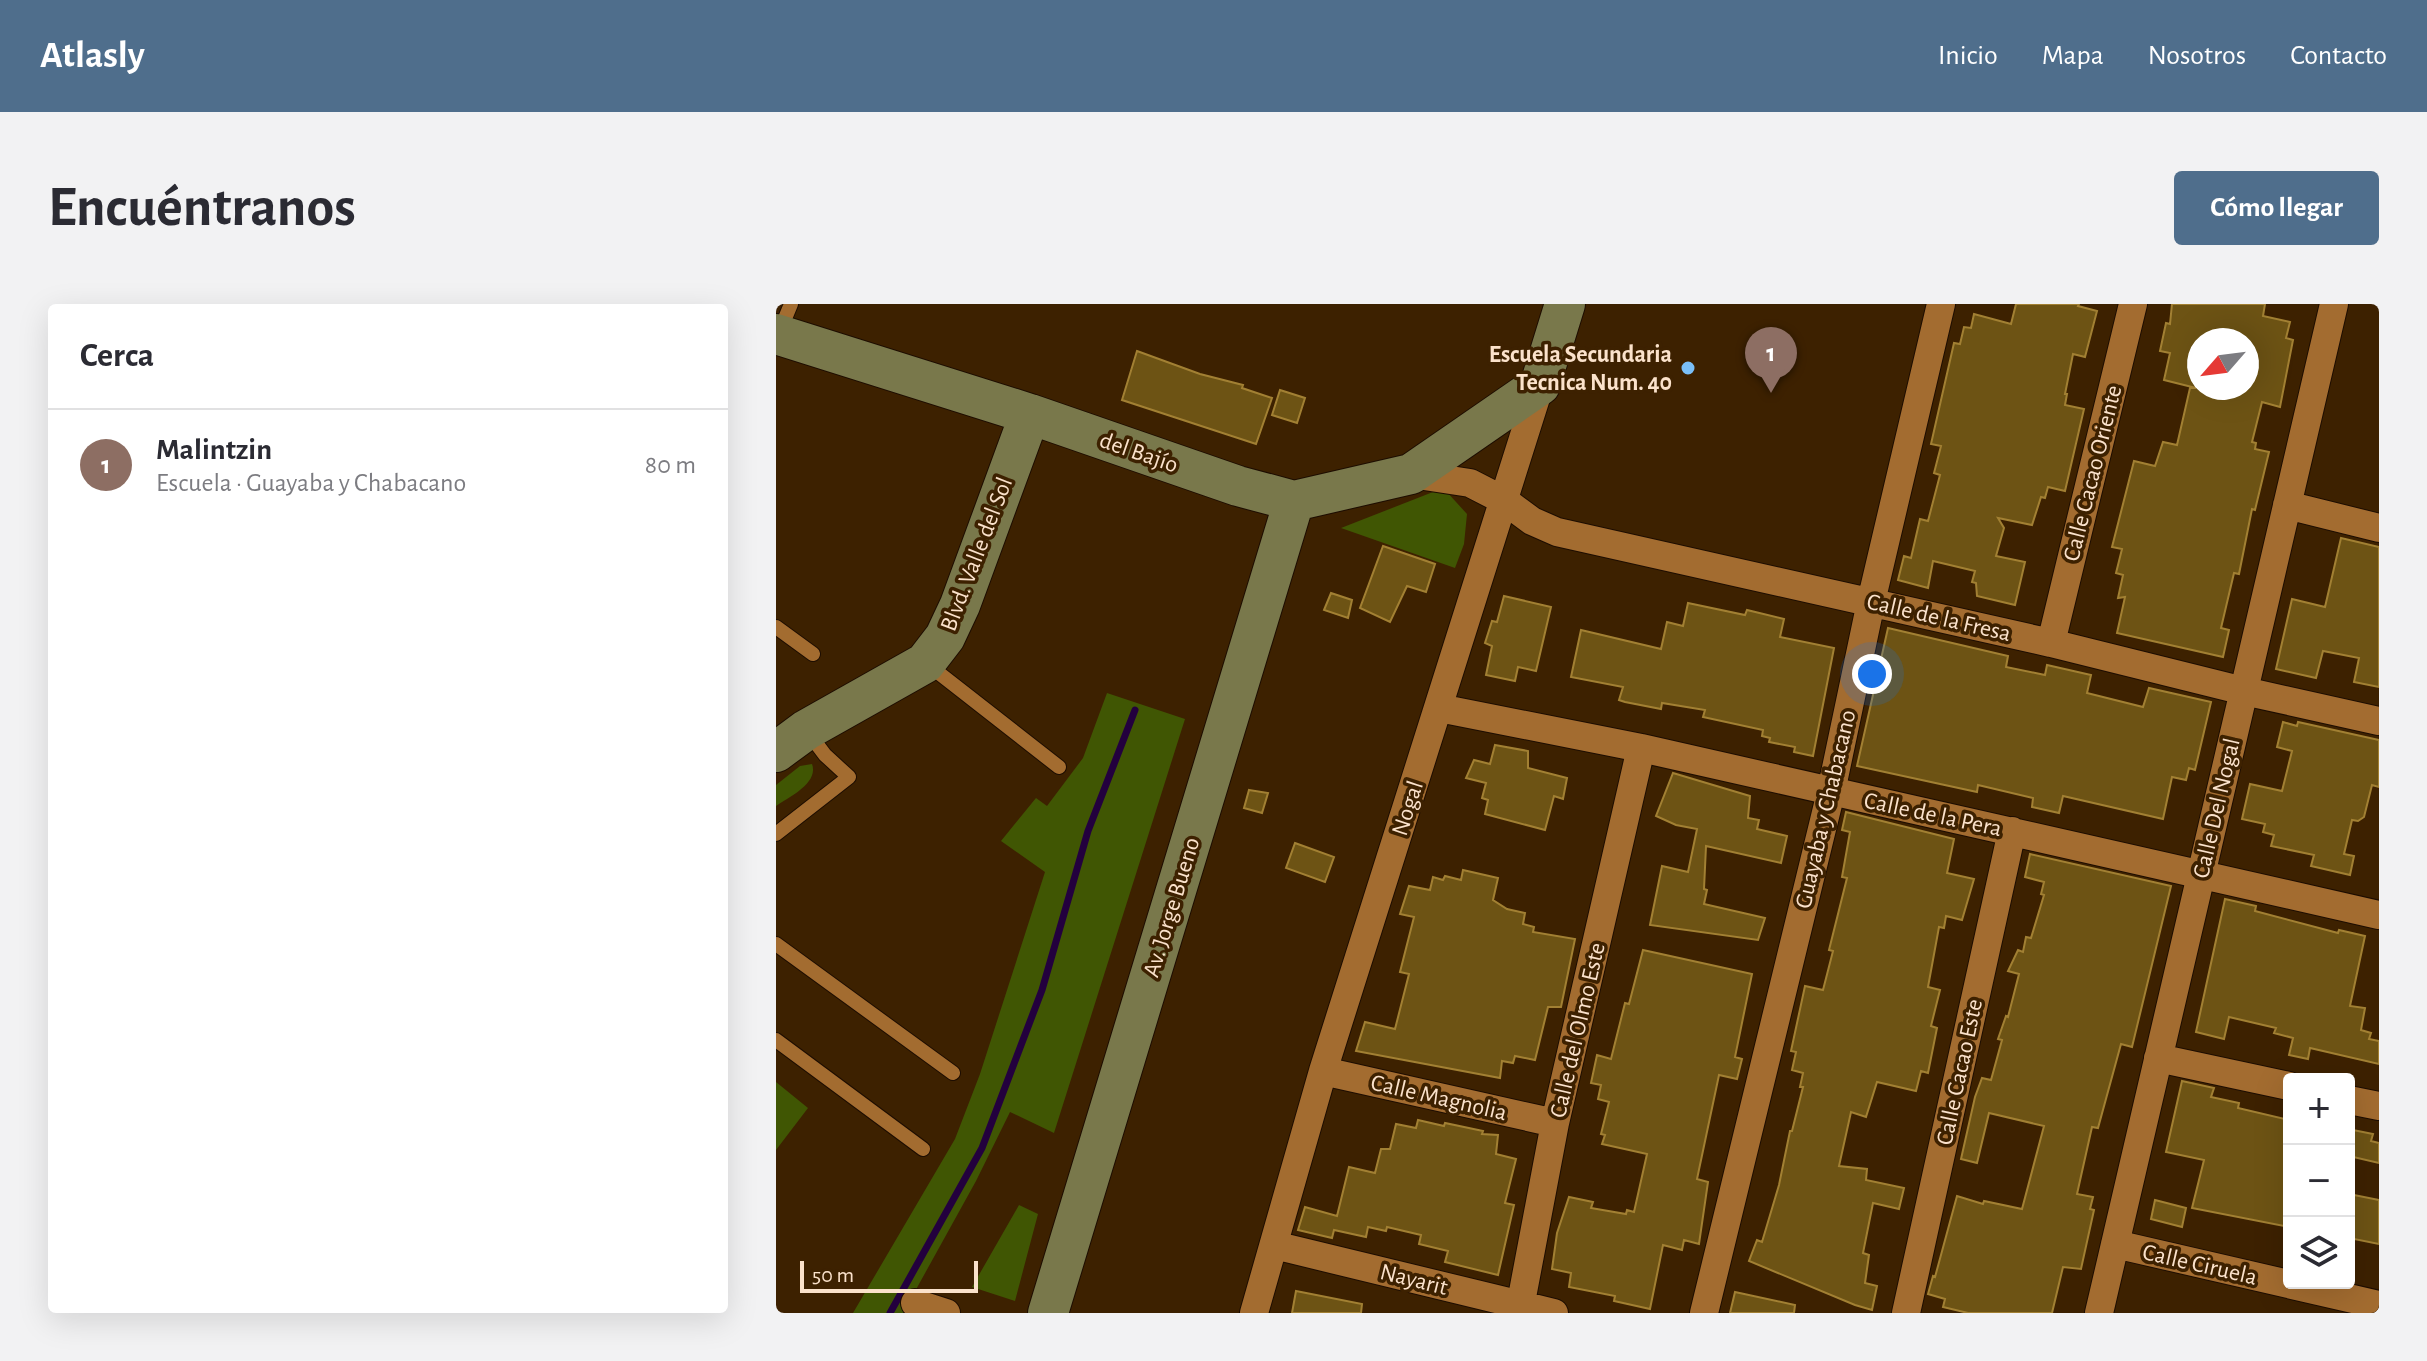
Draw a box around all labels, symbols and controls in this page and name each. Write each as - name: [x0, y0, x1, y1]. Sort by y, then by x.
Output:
- text: Atlasly: [40, 37, 145, 75]
- text: Inicio: [1938, 42, 1998, 70]
- text: Mapa: [2042, 42, 2104, 70]
- text: Nosotros: [2148, 42, 2246, 70]
- text: Contacto: [2290, 42, 2387, 70]
- button: Cómo llegar: [2174, 171, 2379, 245]
- text: Encuéntranos: [48, 180, 356, 236]
- pin: 1: [1745, 327, 1797, 393]
- north arrow: [2187, 328, 2259, 400]
- text: Cerca: [80, 339, 154, 373]
- place label: Escuela Secundaria Tecnica Num. 40: [1489, 343, 1672, 395]
- marker: Escuela Secundaria Tecnica Num. 40: [1679, 359, 1697, 377]
- street label: Calle Cacao Oriente: [2060, 383, 2126, 564]
- street label: del Bajío: [1096, 428, 1181, 478]
- text: Malintzin: [156, 435, 272, 465]
- text: 1: [101, 452, 111, 478]
- text: 80 m: [645, 452, 696, 478]
- text: Escuela · Guayaba y Chabacano: [156, 470, 466, 496]
- street label: Blvd. Valle del Sol: [937, 474, 1017, 635]
- street label: Calle de la Fresa: [1864, 590, 2013, 646]
- your location: [1852, 654, 1892, 694]
- street label: Guayaba y Chabacano: [1791, 708, 1860, 911]
- street label: Calle Del Nogal: [2189, 736, 2245, 881]
- street label: Nogal: [1388, 778, 1428, 839]
- street label: Calle de la Pera: [1862, 789, 2004, 841]
- street label: Av. Jorge Bueno: [1139, 835, 1205, 980]
- street label: Calle del Olmo Este: [1546, 940, 1610, 1120]
- street label: Calle Cacao Este: [1933, 997, 1987, 1147]
- street label: Calle Magnolia: [1368, 1071, 1509, 1125]
- map controls: [2283, 1073, 2355, 1289]
- button: +: [2283, 1073, 2355, 1145]
- button: −: [2283, 1145, 2355, 1217]
- button: layers: [2283, 1217, 2355, 1289]
- street label: Calle Ciruela: [2140, 1240, 2259, 1290]
- scale bar: [800, 1257, 978, 1293]
- street label: Nayarit: [1378, 1260, 1450, 1300]
- text: 50 m: [812, 1264, 854, 1286]

